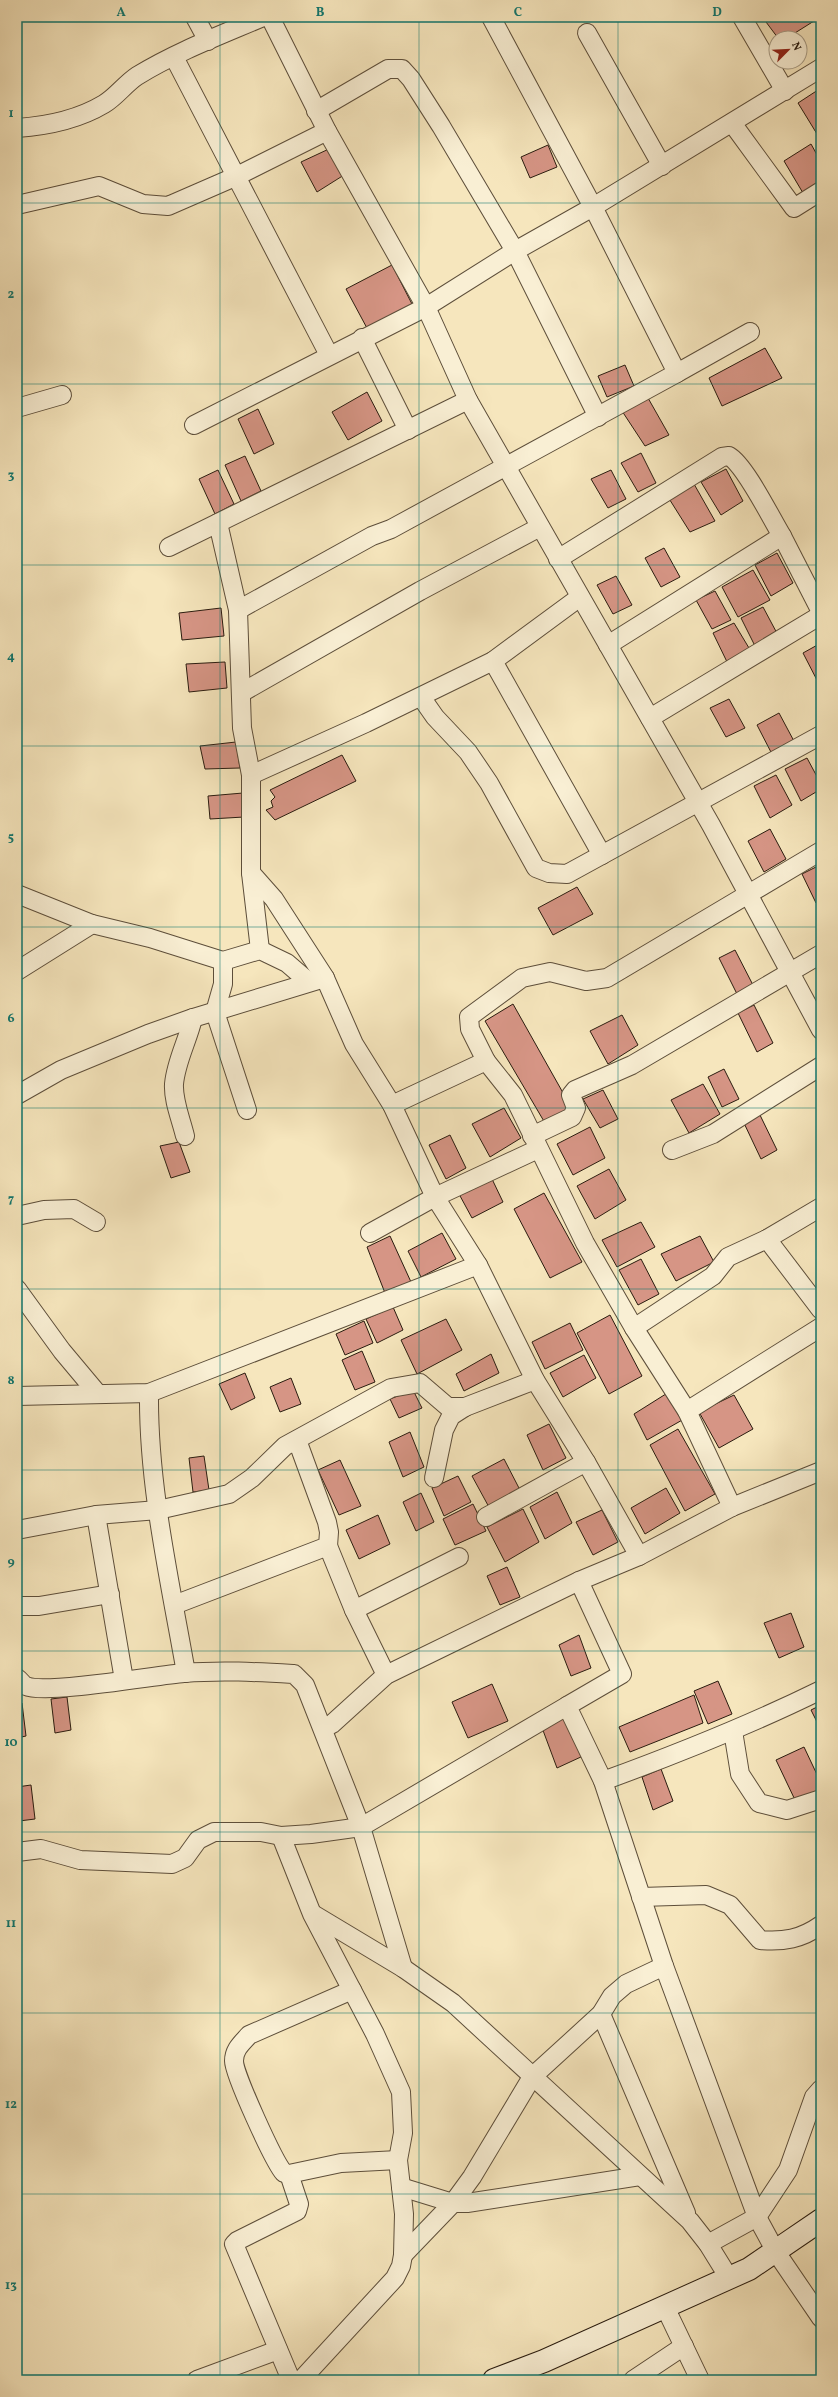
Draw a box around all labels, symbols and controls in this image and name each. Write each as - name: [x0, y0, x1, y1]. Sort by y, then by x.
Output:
- text: A: [116, 4, 126, 22]
- text: B: [316, 4, 325, 22]
- text: C: [514, 4, 522, 22]
- text: D: [712, 4, 722, 22]
- north arrow: [768, 30, 808, 70]
- text: N: [787, 40, 804, 53]
- text: 1: [8, 105, 14, 123]
- text: 2: [8, 286, 15, 304]
- text: 3: [8, 467, 15, 485]
- text: 4: [7, 648, 15, 666]
- text: 5: [8, 829, 14, 847]
- text: 6: [7, 1010, 15, 1028]
- text: 7: [8, 1191, 14, 1209]
- text: 8: [7, 1372, 15, 1390]
- text: 9: [7, 1553, 15, 1571]
- text: 10: [4, 1734, 18, 1752]
- text: 11: [6, 1915, 16, 1933]
- text: 12: [5, 2096, 17, 2114]
- text: 13: [5, 2277, 17, 2295]

